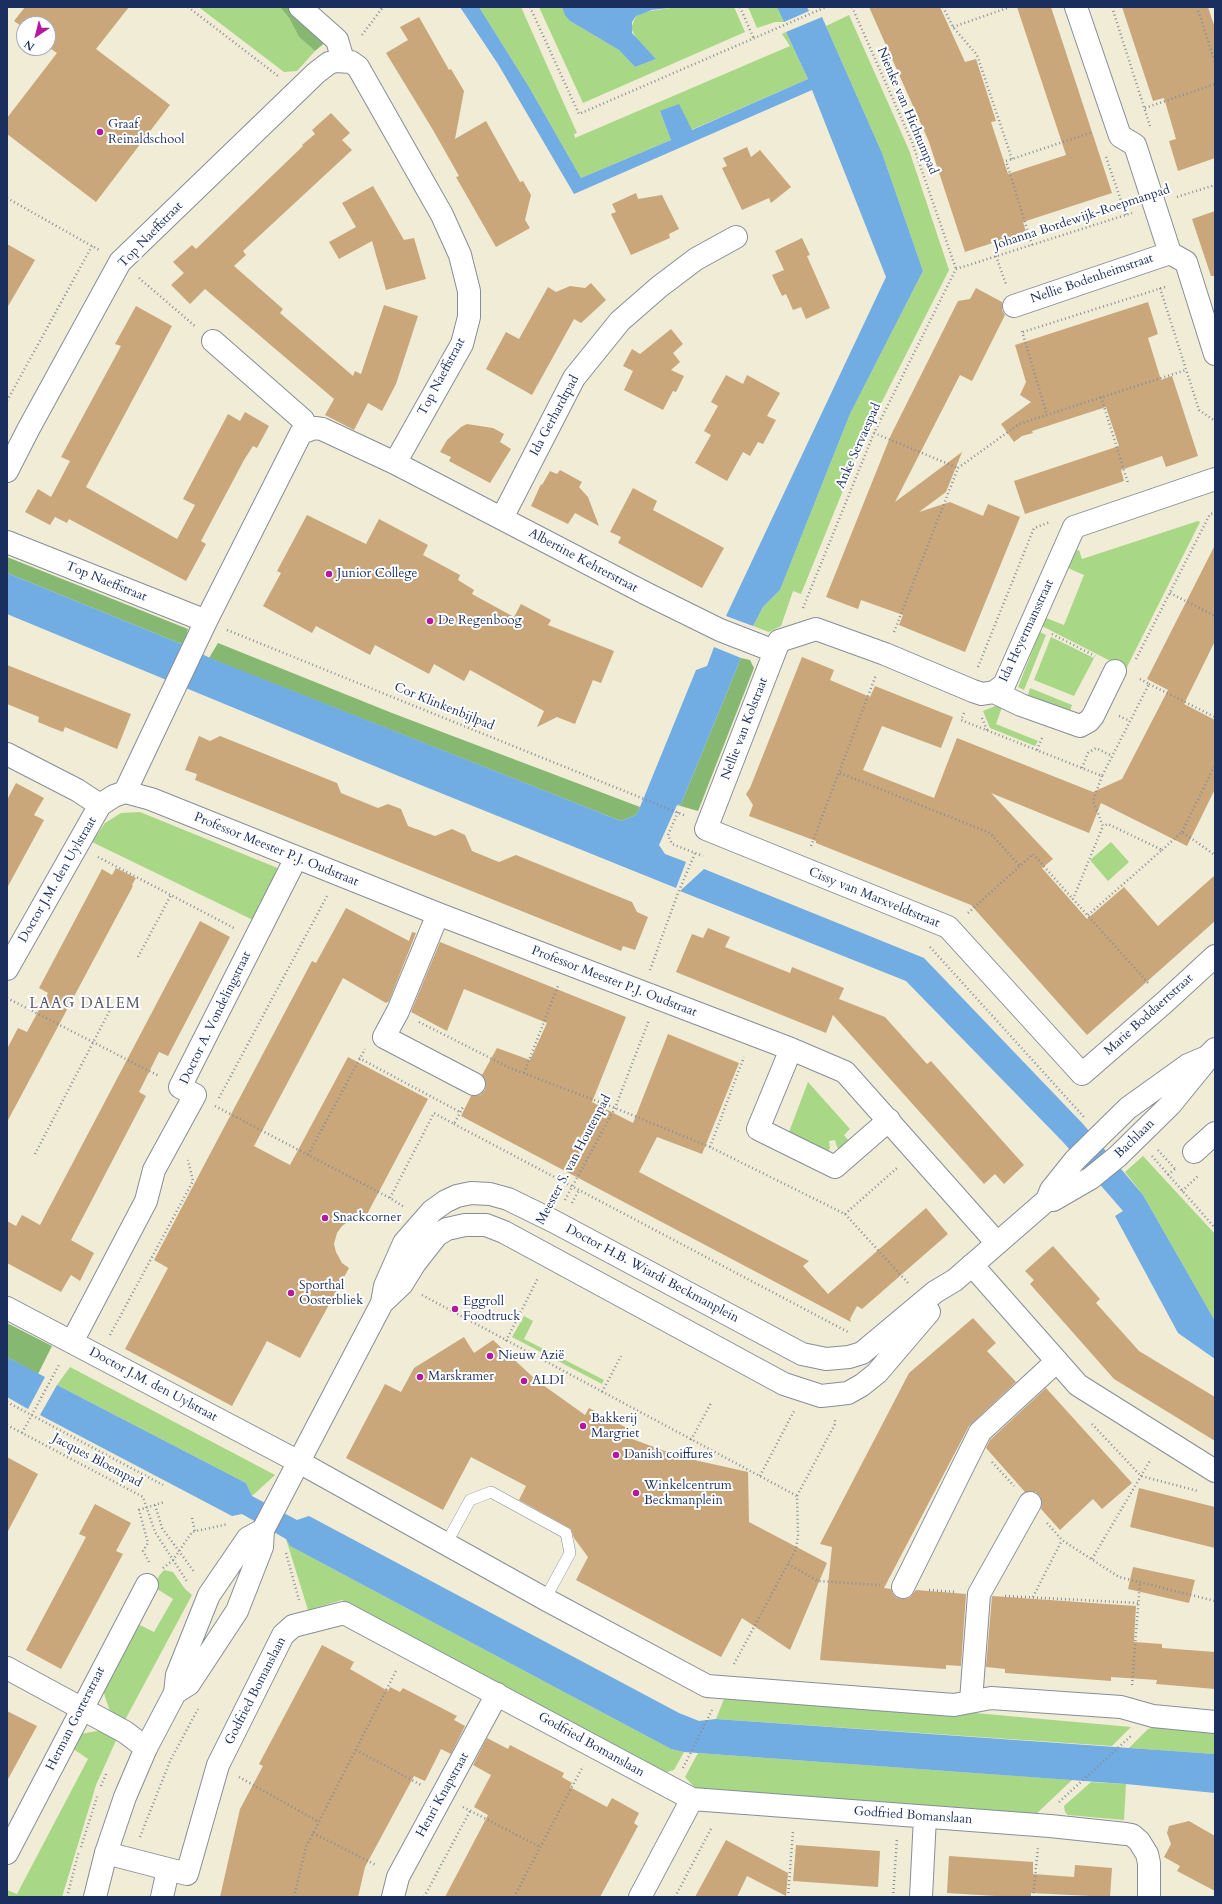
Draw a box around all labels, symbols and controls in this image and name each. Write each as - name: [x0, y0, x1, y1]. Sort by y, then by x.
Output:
- north arrow: [16, 16, 56, 56]
- text: N: [21, 37, 38, 54]
- street label: Nienke van Hichtumpad: [873, 45, 941, 177]
- place label: Graaf Reinaldschool: [108, 117, 185, 148]
- marker: Graaf Reinaldschool: [95, 127, 105, 137]
- street label: Johanna Bordewijk-Roepmanpad: [992, 182, 1172, 254]
- street label: Top Naeffstraat: [116, 199, 186, 271]
- street label: Nellie Bodenheimstraat: [1028, 251, 1156, 307]
- street label: Top Naeffstraat: [415, 335, 469, 419]
- street label: Ida Gerhardtpad: [527, 373, 583, 459]
- street label: Anke Servaespad: [833, 401, 885, 491]
- street label: Albertine Kehrerstraat: [526, 526, 640, 596]
- street label: Top Naeffstraat: [63, 559, 149, 605]
- place label: Junior College: [337, 566, 418, 582]
- marker: Junior College: [324, 569, 334, 579]
- street label: Ida Heyermansstraat: [996, 577, 1058, 685]
- place label: De Regenboog: [438, 613, 522, 629]
- marker: De Regenboog: [425, 616, 435, 626]
- street label: Nellie van Kolstraat: [718, 676, 772, 782]
- street label: Cor Klinkenbijlpad: [392, 680, 496, 734]
- street label: Professor Meester P.J. Oudstraat: [192, 810, 360, 890]
- street label: Doctor J.M. den Uylstraat: [16, 814, 100, 946]
- street label: Cissy van Marxveldtstraat: [806, 865, 942, 931]
- street label: Professor Meester P.J. Oudstraat: [529, 943, 699, 1021]
- street label: Doctor A. Vondelingstraat: [177, 949, 255, 1087]
- street label: Marie Boddaertstraat: [1101, 971, 1197, 1059]
- district label: LAAG DALEM: [29, 996, 141, 1014]
- street label: Meester S. van Houtenpad: [533, 1092, 615, 1228]
- street label: Bachlaan: [1112, 1116, 1158, 1162]
- place label: Snackcorner: [333, 1210, 401, 1226]
- marker: Snackcorner: [320, 1213, 330, 1223]
- street label: Doctor H.B. Wiardi Beckmanplein: [563, 1222, 741, 1326]
- place label: Sporthal Oosterbliek: [299, 1278, 363, 1309]
- marker: Sporthal Oosterbliek: [286, 1288, 296, 1298]
- place label: Eggroll Foodtruck: [463, 1294, 520, 1325]
- marker: Eggroll Foodtruck: [450, 1304, 460, 1314]
- street label: Doctor J.M. den Uylstraat: [86, 1345, 220, 1425]
- place label: Nieuw Azië: [498, 1348, 564, 1364]
- marker: Nieuw Azië: [485, 1351, 495, 1361]
- place label: Marskramer: [428, 1369, 494, 1385]
- marker: Marskramer: [415, 1372, 425, 1382]
- place label: ALDI: [532, 1373, 564, 1389]
- marker: ALDI: [519, 1376, 529, 1386]
- place label: Bakkerij Margriet: [591, 1411, 639, 1442]
- marker: Bakkerij Margriet: [578, 1421, 588, 1431]
- street label: Jacques Bloempad: [49, 1431, 145, 1491]
- place label: Danish coiffures: [624, 1447, 713, 1463]
- marker: Danish coiffures: [611, 1450, 621, 1460]
- place label: Winkelcentrum Beckmanplein: [644, 1478, 732, 1509]
- marker: Winkelcentrum Beckmanplein: [631, 1488, 641, 1498]
- street label: Godfried Bomanslaan: [222, 1634, 290, 1748]
- street label: Herman Gorterstraat: [43, 1665, 109, 1773]
- street label: Godfried Bomanslaan: [535, 1709, 647, 1781]
- street label: Henri Knapstraat: [413, 1750, 473, 1840]
- street label: Godfried Bomanslaan: [853, 1804, 973, 1828]

